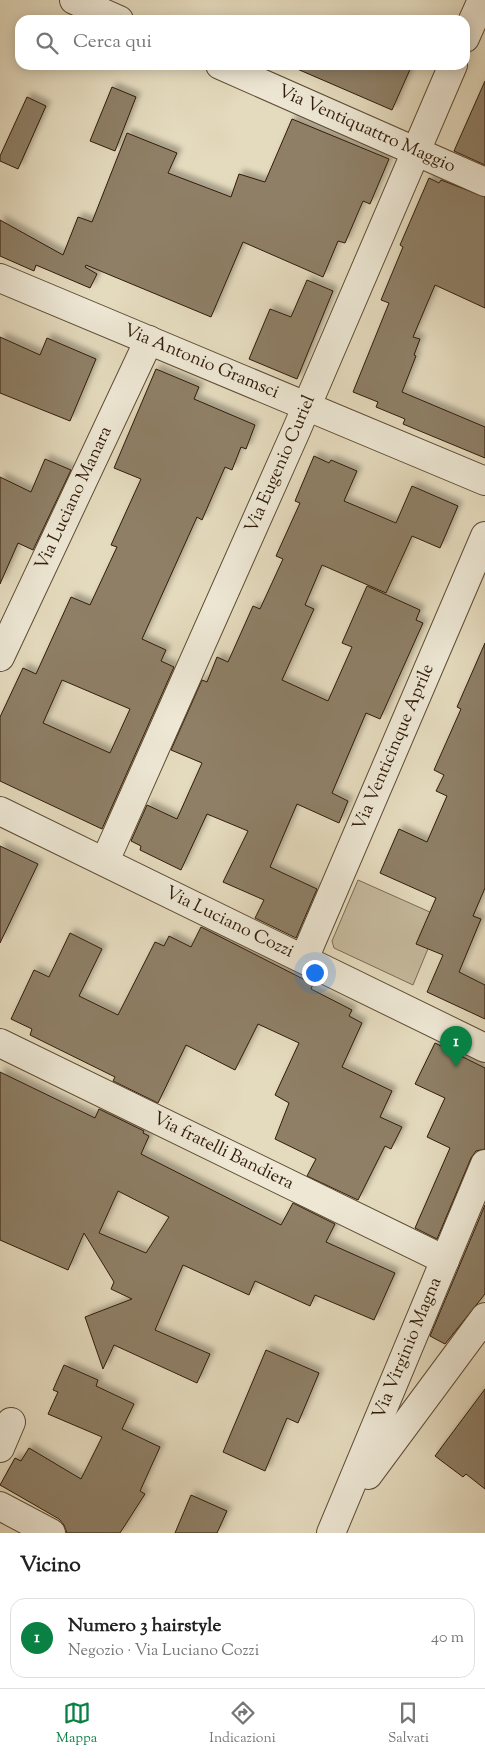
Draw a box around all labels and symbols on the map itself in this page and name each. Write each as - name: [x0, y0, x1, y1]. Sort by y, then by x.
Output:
- street label: Via Ventiquattro Maggio: [273, 79, 459, 180]
- street label: Via Antonio Gramsci: [119, 318, 283, 406]
- street label: Via Eugenio Curiel: [239, 391, 323, 537]
- street label: Via Luciano Manara: [29, 422, 119, 575]
- street label: Via Venticinque Aprile: [347, 660, 442, 835]
- street label: Via Luciano Cozzi: [160, 880, 298, 965]
- your location: [302, 960, 328, 986]
- pin: 1: [440, 1026, 472, 1067]
- street label: Via fratelli Bandiera: [148, 1106, 298, 1197]
- street label: Via Virginio Magna: [367, 1273, 449, 1423]

